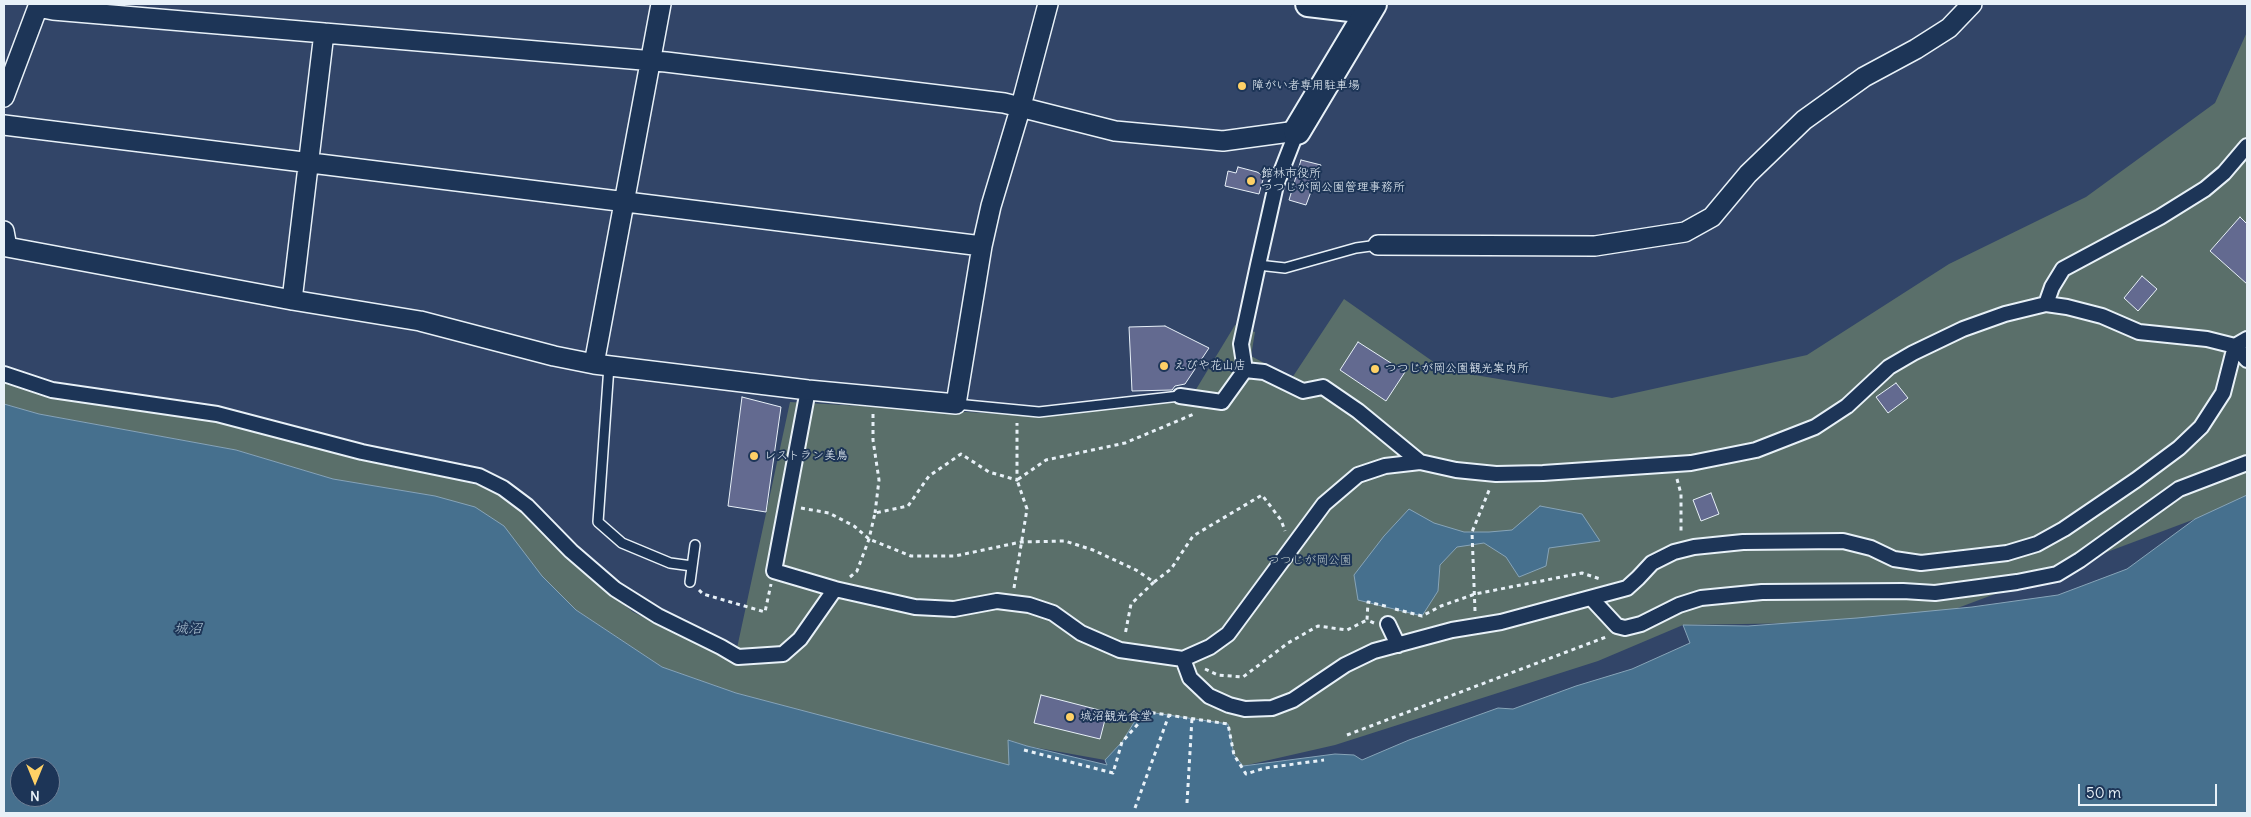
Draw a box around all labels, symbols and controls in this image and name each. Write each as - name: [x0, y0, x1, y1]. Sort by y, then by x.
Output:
- place label: 障がい者専用駐車場: [1252, 79, 1360, 93]
- marker: 障がい者専用駐車場: [1236, 80, 1248, 92]
- place label: 館林市役所 つつじが岡公園管理事務所: [1261, 167, 1405, 195]
- marker: 館林市役所 つつじが岡公園管理事務所: [1245, 175, 1257, 187]
- place label: えびや花山店: [1174, 359, 1246, 373]
- marker: えびや花山店: [1158, 360, 1170, 372]
- place label: つつじが岡公園観光案内所: [1385, 362, 1529, 376]
- marker: つつじが岡公園観光案内所: [1369, 363, 1381, 375]
- place label: レストラン美鳥: [764, 449, 848, 463]
- marker: レストラン美鳥: [748, 450, 760, 462]
- park label: つつじが岡公園: [1268, 554, 1352, 568]
- water label: 城沼: [174, 621, 202, 637]
- place label: 城沼観光食堂: [1080, 710, 1152, 724]
- marker: 城沼観光食堂: [1064, 711, 1076, 723]
- north arrow: [10, 757, 60, 807]
- scale bar: [2081, 774, 2220, 806]
- text: 50 m: [2086, 783, 2121, 802]
- text: N: [30, 787, 40, 805]

